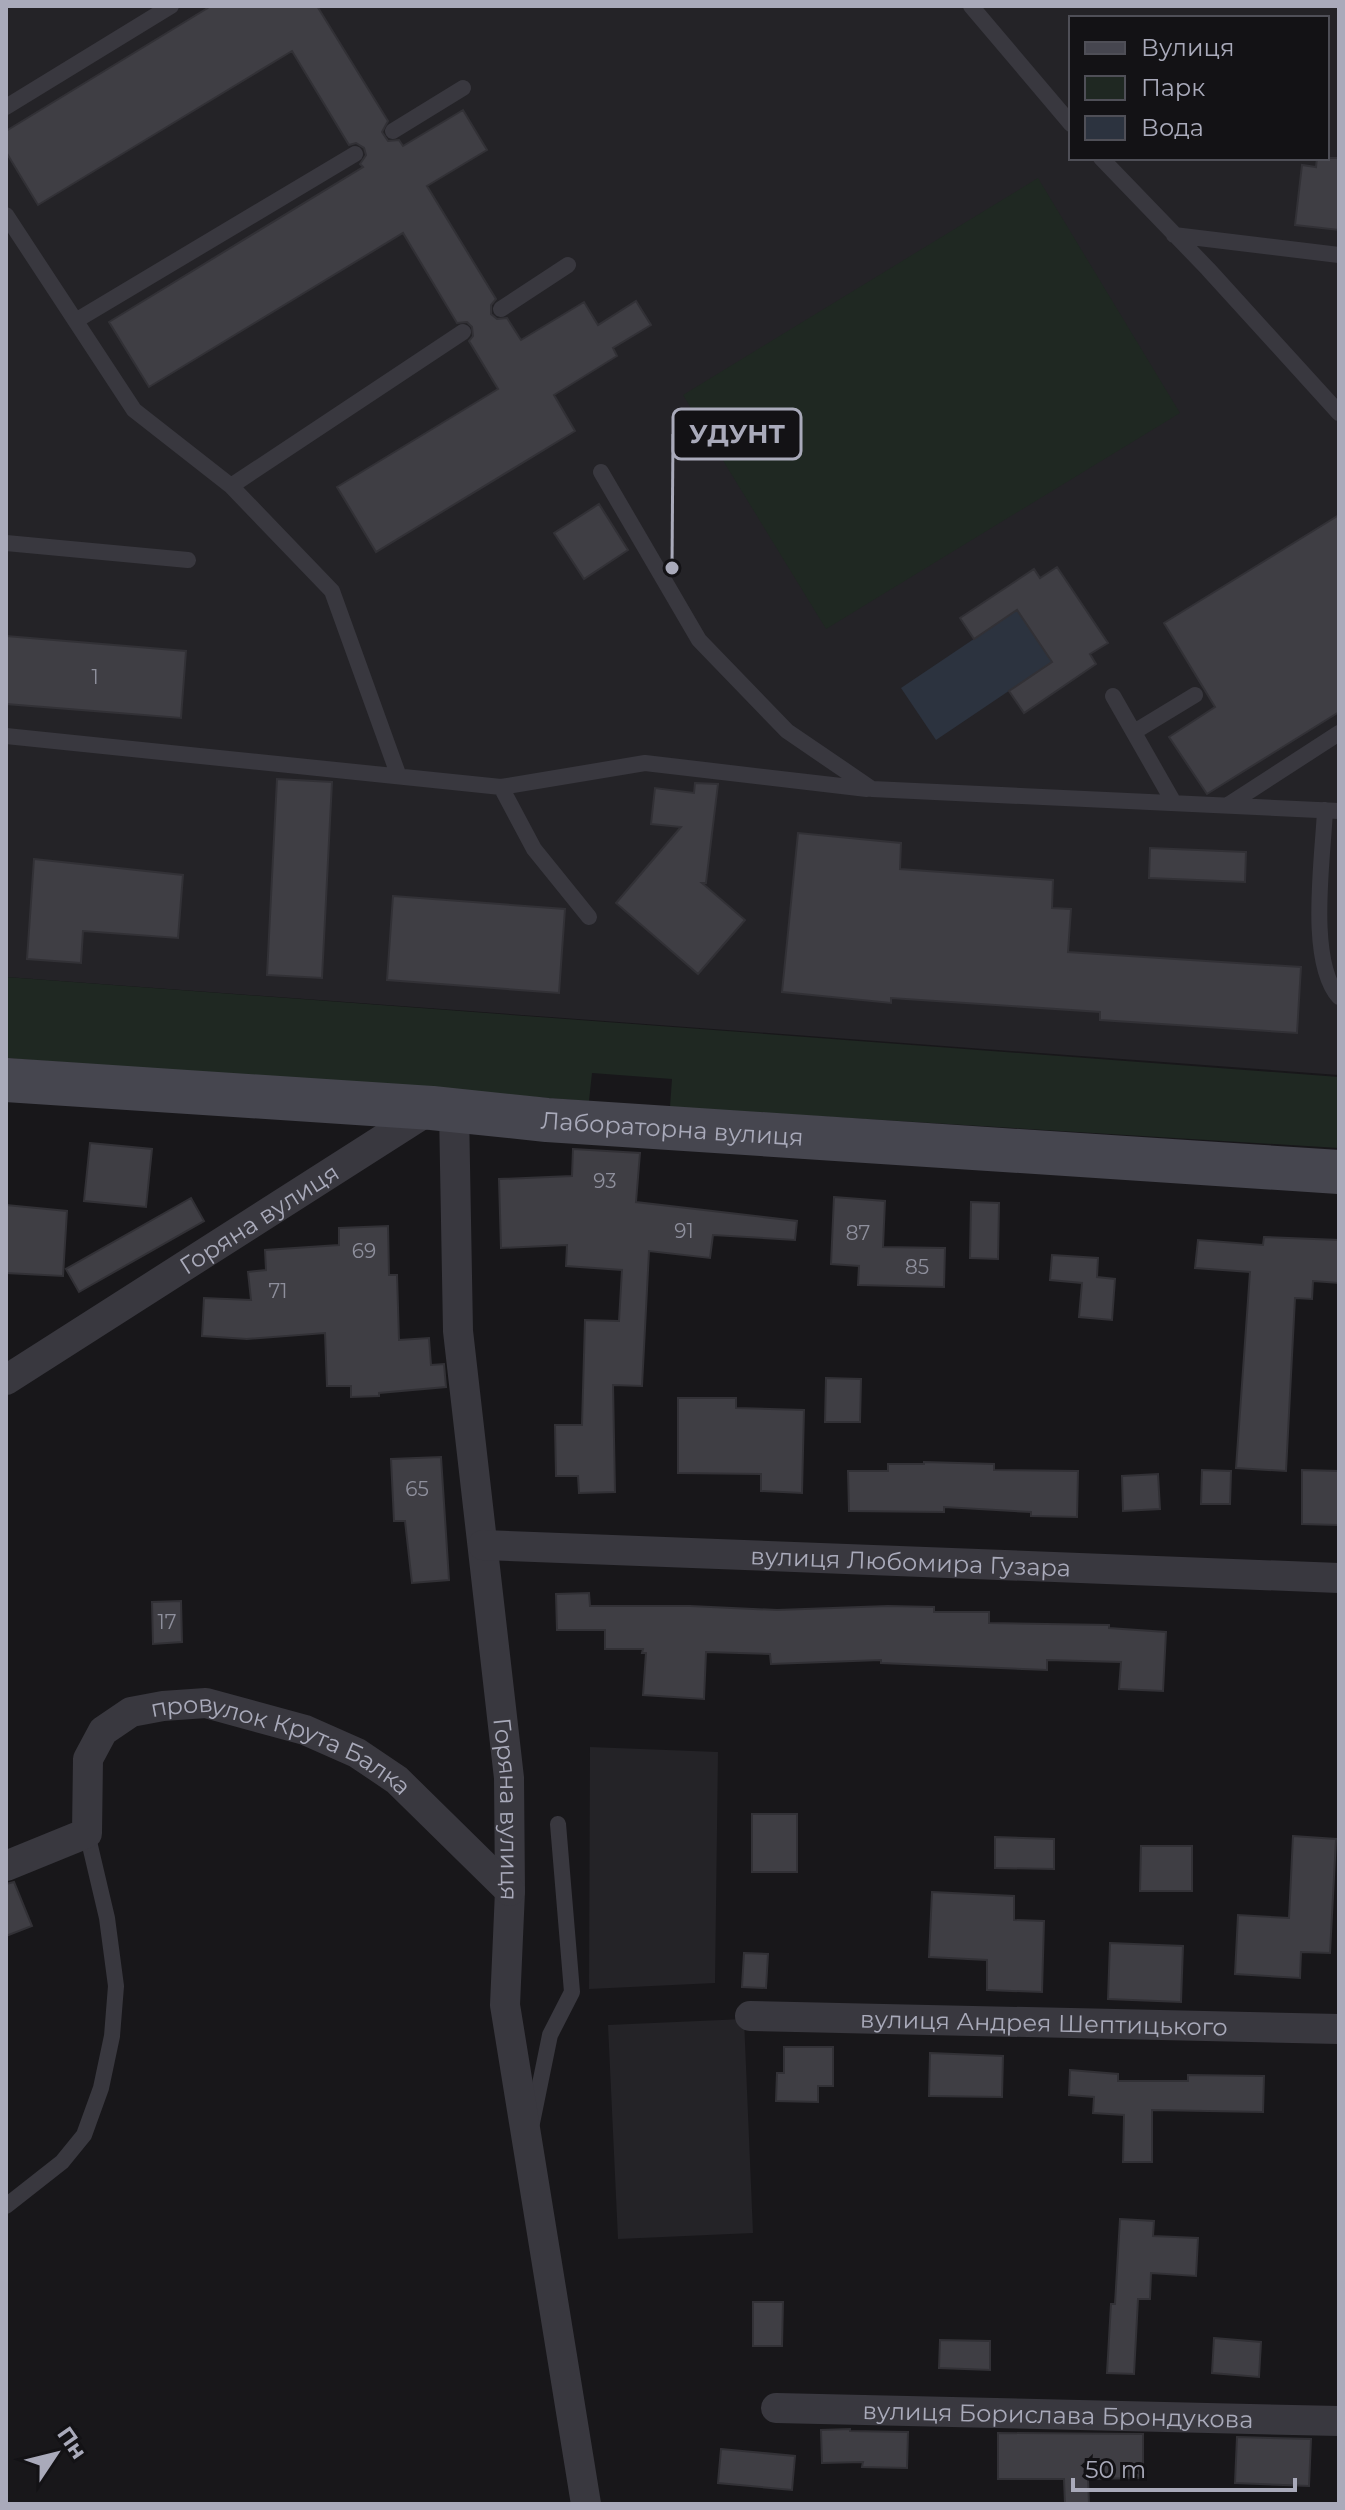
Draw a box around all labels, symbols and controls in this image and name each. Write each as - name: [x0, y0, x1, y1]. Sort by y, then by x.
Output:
- legend: [1069, 16, 1329, 160]
- text: Вулиця: [1141, 33, 1234, 62]
- text: Парк: [1141, 73, 1205, 102]
- text: Вода: [1141, 113, 1204, 142]
- callout: УДУНТ: [673, 409, 801, 459]
- text: УДУНТ: [689, 418, 785, 450]
- house number: 1: [91, 665, 99, 689]
- street label: Лабораторна вулиця: [540, 1105, 805, 1151]
- street label: Горяна вулиця: [174, 1157, 344, 1280]
- house number: 93: [593, 1169, 617, 1193]
- house number: 91: [674, 1219, 694, 1243]
- house number: 87: [846, 1221, 870, 1245]
- house number: 69: [352, 1239, 376, 1263]
- house number: 85: [905, 1255, 929, 1279]
- house number: 71: [268, 1279, 288, 1303]
- house number: 65: [405, 1477, 429, 1501]
- street label: вулиця Любомира Гузара: [750, 1541, 1071, 1582]
- house number: 17: [158, 1610, 177, 1634]
- street label: провулок Крута Балка: [148, 1688, 418, 1801]
- street label: Горяна вулиця: [488, 1716, 525, 1901]
- street label: вулиця Андрея Шептицького: [860, 2004, 1228, 2041]
- street label: вулиця Борислава Брондукова: [862, 2396, 1254, 2434]
- north arrow: [16, 2414, 96, 2494]
- text: Пн: [51, 2421, 93, 2464]
- scale bar: [1073, 2442, 1295, 2492]
- text: 50 m: [1085, 2455, 1146, 2484]

